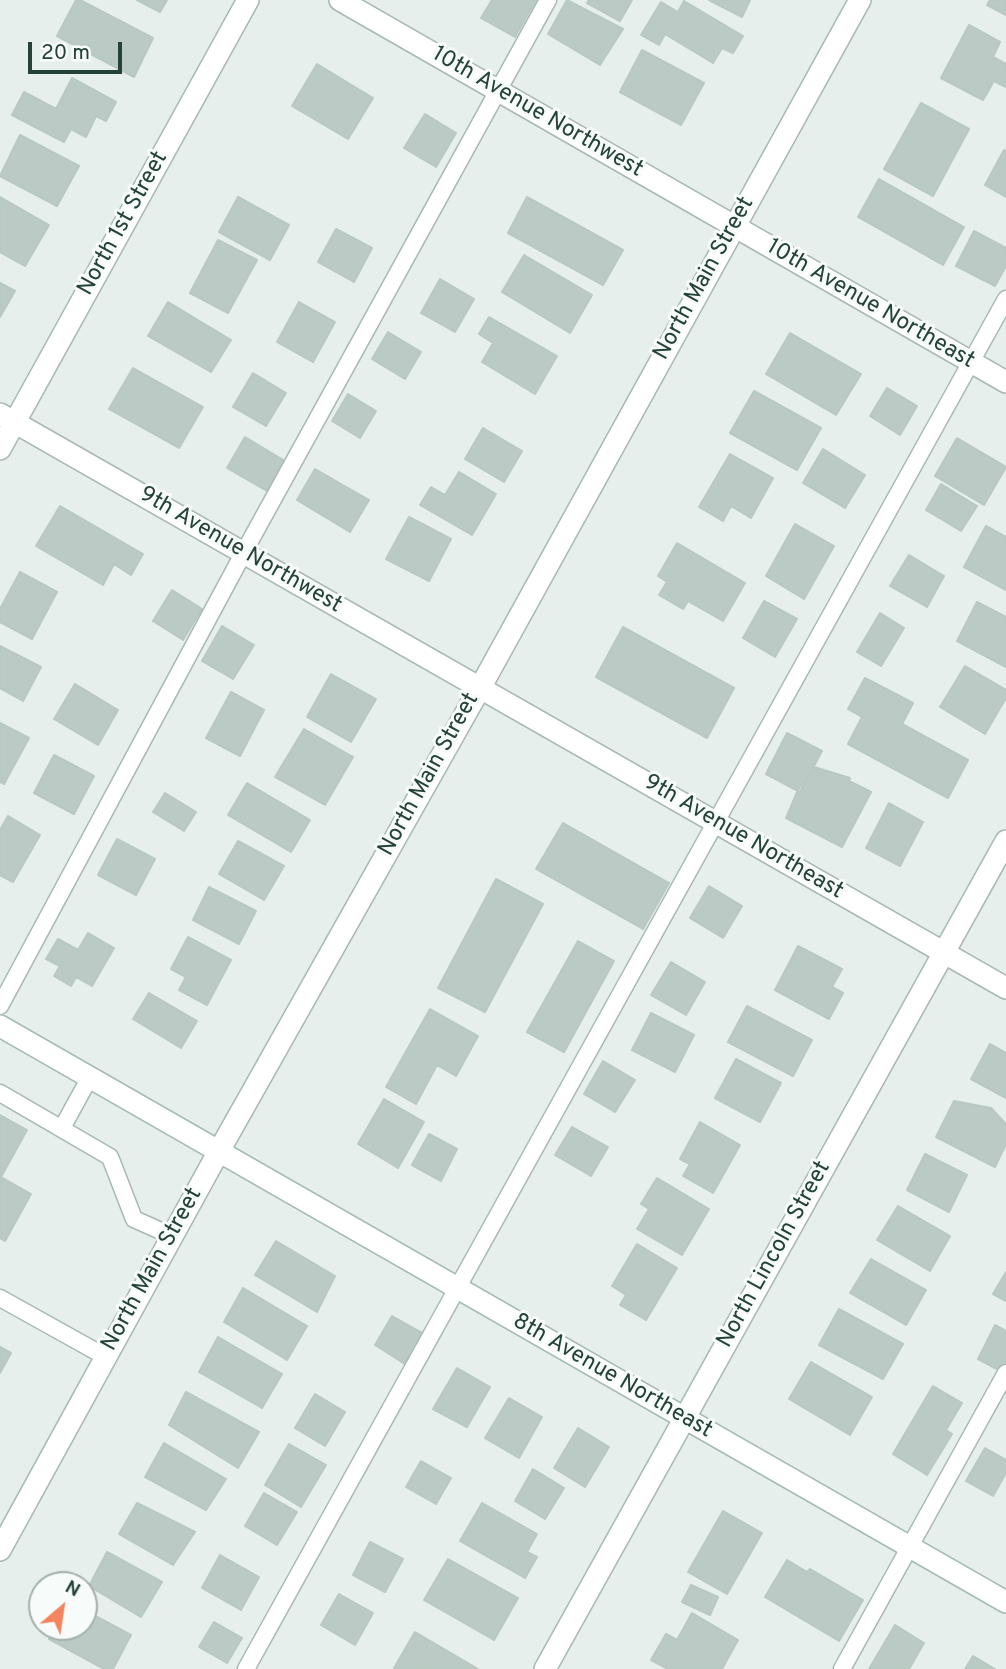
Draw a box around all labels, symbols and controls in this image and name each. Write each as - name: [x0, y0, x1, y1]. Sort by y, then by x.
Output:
- scale bar: [32, 28, 126, 72]
- text: 20 m: [41, 40, 90, 67]
- street label: 10th Avenue Northwest: [427, 41, 647, 185]
- street label: North 1st Street: [73, 147, 175, 301]
- street label: North Main Street: [649, 193, 761, 365]
- street label: 10th Avenue Northeast: [761, 234, 979, 376]
- street label: 9th Avenue Northwest: [134, 482, 346, 620]
- street label: North Main Street: [374, 689, 486, 861]
- street label: 9th Avenue Northeast: [638, 770, 848, 906]
- street label: North Lincoln Street: [712, 1157, 838, 1353]
- street label: North Main Street: [97, 1184, 209, 1356]
- street label: 8th Avenue Northeast: [507, 1309, 717, 1445]
- north arrow: [28, 1571, 98, 1641]
- text: N: [60, 1576, 84, 1603]

